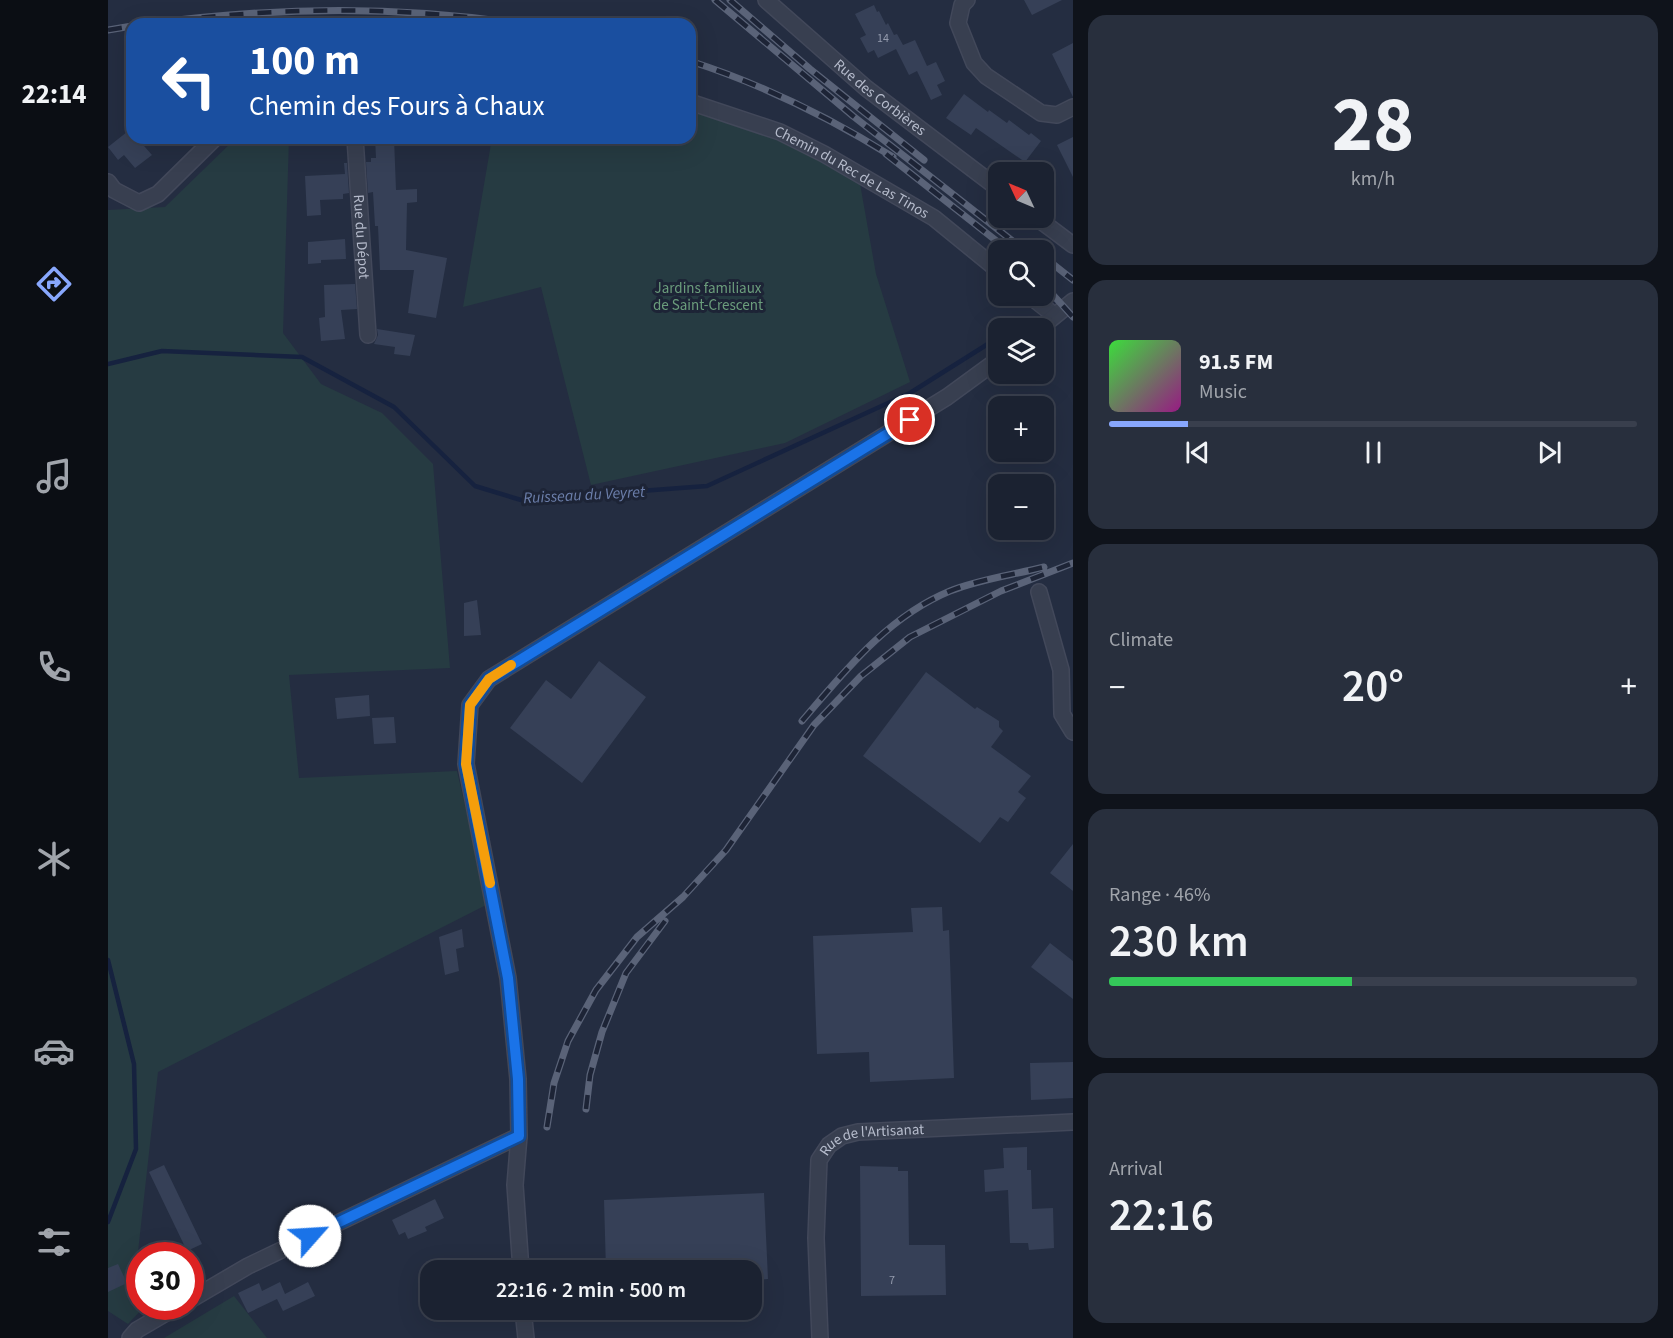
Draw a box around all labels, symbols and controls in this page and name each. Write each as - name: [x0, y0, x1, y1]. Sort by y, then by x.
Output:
- house number: 14: [877, 30, 889, 47]
- text: 100 m: [249, 31, 360, 91]
- icon: left: [150, 42, 228, 120]
- street label: Rue des Corbières: [829, 54, 930, 141]
- text: 28: [1332, 70, 1414, 181]
- text: 22:14: [21, 75, 87, 114]
- text: Chemin des Fours à Chaux: [249, 87, 545, 126]
- street label: Chemin du Rec de Las Tinos: [772, 121, 933, 224]
- north arrow: [988, 162, 1054, 228]
- map controls: [988, 162, 1054, 540]
- text: km/h: [1351, 165, 1395, 193]
- street label: Rue du Dépot: [348, 194, 374, 280]
- button: search: [988, 240, 1054, 306]
- icon: directions: [33, 263, 75, 305]
- park label: Jardins familiaux de Saint-Crescent: [653, 278, 763, 316]
- button: layers: [988, 318, 1054, 384]
- text: 91.5 FM: [1199, 346, 1273, 378]
- text: Music: [1199, 378, 1247, 406]
- pin: [884, 394, 935, 445]
- button: +: [988, 396, 1054, 462]
- icon: arrive: [893, 403, 926, 436]
- icon: previous: [1181, 436, 1214, 469]
- icon: pause: [1357, 436, 1390, 469]
- icon: next: [1533, 436, 1566, 469]
- icon: music: [33, 455, 75, 497]
- button: −: [988, 474, 1054, 540]
- water label: Ruisseau du Veyret: [523, 481, 646, 509]
- text: Climate: [1109, 626, 1173, 654]
- icon: phone: [33, 646, 75, 688]
- text: 20°: [1342, 655, 1404, 719]
- text: −: [1109, 664, 1125, 711]
- text: +: [1621, 664, 1637, 711]
- icon: climate: [33, 838, 75, 880]
- text: Range · 46%: [1109, 881, 1210, 909]
- text: 230 km: [1109, 910, 1249, 974]
- icon: car: [33, 1030, 75, 1072]
- street label: Rue de l'Artisanat: [815, 1119, 925, 1160]
- text: Arrival: [1109, 1155, 1163, 1183]
- text: 22:16: [1109, 1184, 1214, 1248]
- position arrow: [278, 1204, 342, 1268]
- icon: filters: [33, 1221, 75, 1263]
- speed limit sign: 30: [126, 1242, 204, 1320]
- house number: 7: [889, 1272, 895, 1289]
- text: 22:16 · 2 min · 500 m: [496, 1274, 686, 1306]

